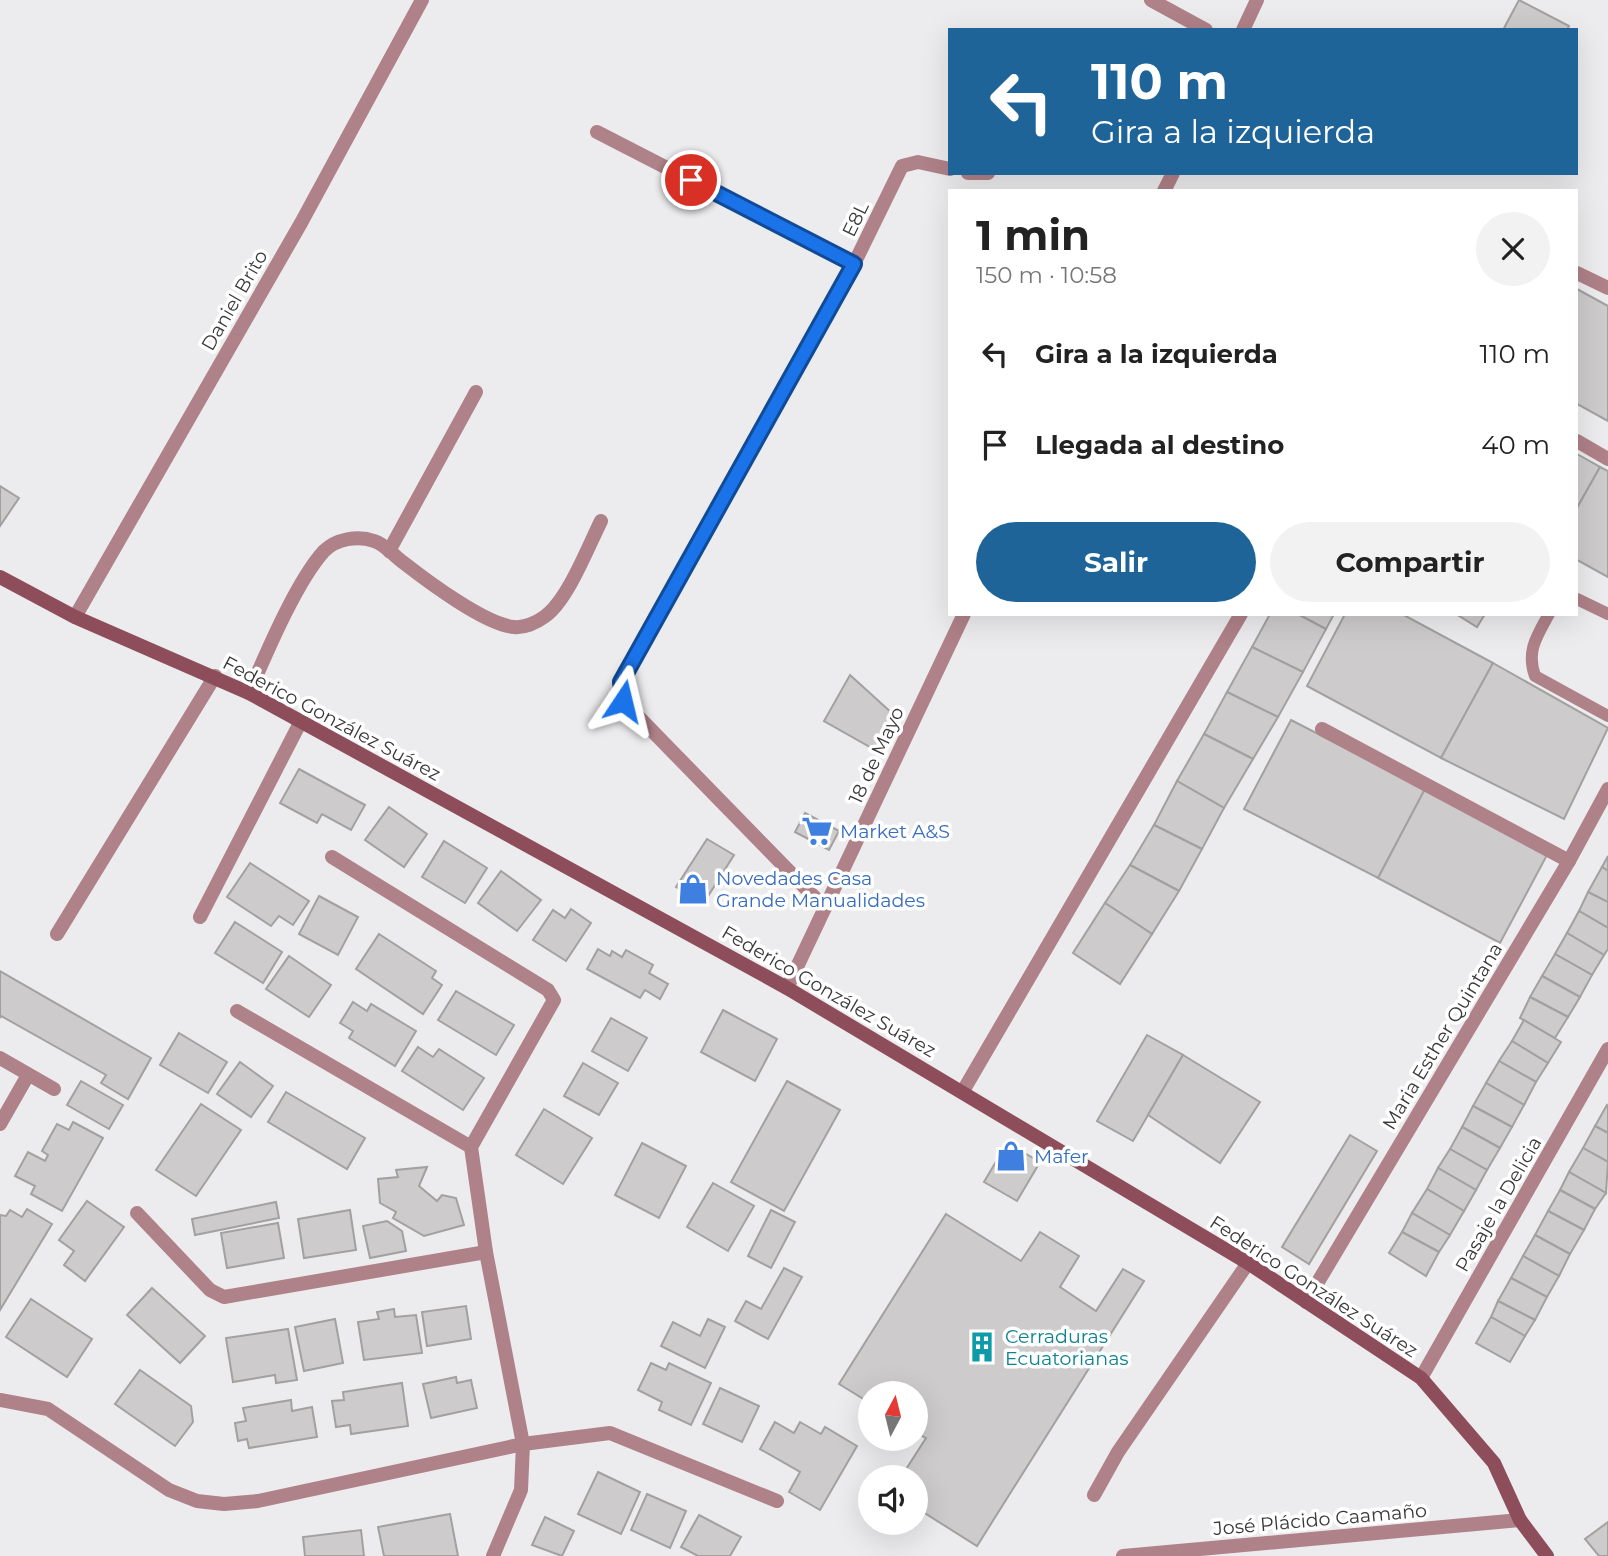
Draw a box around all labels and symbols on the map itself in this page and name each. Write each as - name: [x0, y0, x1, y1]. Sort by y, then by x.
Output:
- pin: [661, 150, 721, 210]
- street label: E8L: [837, 197, 874, 240]
- street label: Daniel Brito: [196, 246, 273, 355]
- street label: Federico González Suárez: [219, 651, 445, 786]
- position arrow: [586, 664, 660, 738]
- street label: 18 de Mayo: [844, 703, 909, 807]
- supermarket icon: Market A&S: [800, 814, 834, 848]
- place label: Market A&S: [840, 820, 950, 843]
- place label: Novedades Casa Grande Manualidades: [716, 867, 925, 912]
- shop icon: Novedades Casa Grande Manualidades: [676, 872, 710, 906]
- street label: Federico González Suárez: [718, 921, 940, 1062]
- street label: Maria Esther Quintana: [1377, 939, 1507, 1134]
- street label: Pasaje la Delicia: [1450, 1133, 1546, 1276]
- shop icon: Mafer: [994, 1139, 1028, 1173]
- place label: Mafer: [1034, 1145, 1089, 1168]
- street label: Federico González Suárez: [1205, 1211, 1422, 1362]
- place label: Cerraduras Ecuatorianas: [1005, 1325, 1129, 1370]
- building icon: Cerraduras Ecuatorianas: [965, 1330, 999, 1364]
- north arrow: [858, 1381, 928, 1451]
- street label: José Plácido Caamaño: [1211, 1499, 1428, 1540]

